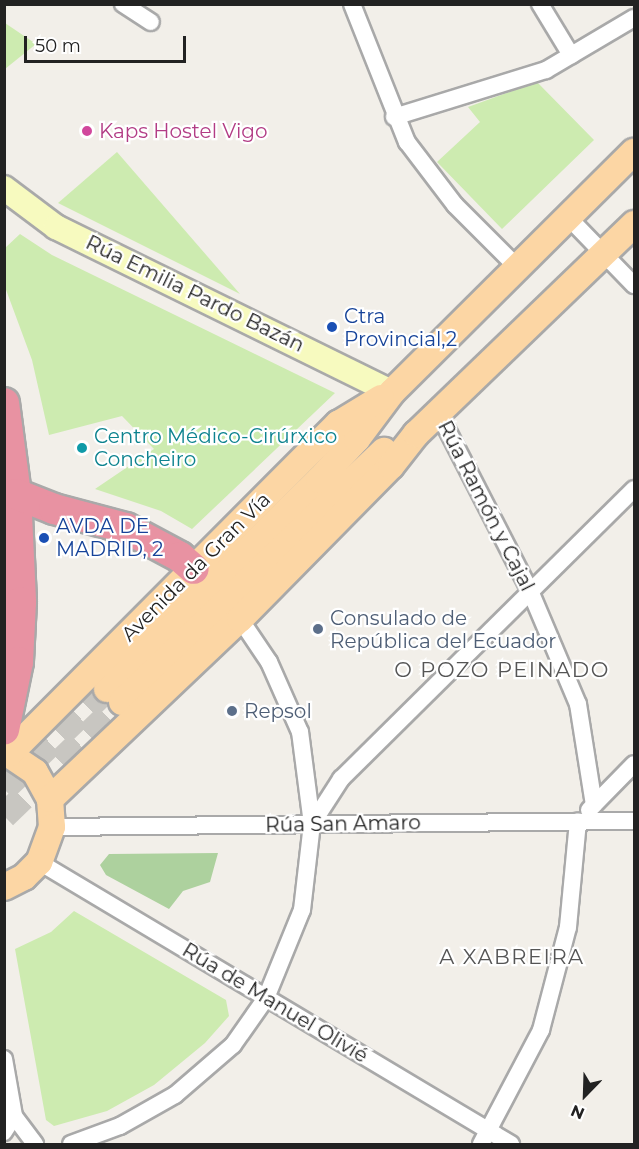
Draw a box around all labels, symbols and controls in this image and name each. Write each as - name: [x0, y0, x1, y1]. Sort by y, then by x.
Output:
- scale bar: [27, 24, 189, 62]
- text: 50 m: [35, 35, 81, 57]
- place label: Kaps Hostel Vigo: [99, 119, 268, 143]
- marker: Kaps Hostel Vigo: [80, 124, 94, 138]
- street label: Rúa Emilia Pardo Bazán: [82, 231, 308, 357]
- place label: Ctra Provincial,2: [344, 304, 457, 351]
- marker: Ctra Provincial,2: [325, 320, 339, 334]
- street label: Rúa Ramón y Cajal: [433, 417, 539, 595]
- place label: Centro Médico-Cirúrxico Concheiro: [94, 424, 337, 471]
- marker: Centro Médico-Cirúrxico Concheiro: [75, 441, 89, 455]
- street label: Avenida da Gran Vía: [117, 488, 275, 646]
- place label: AVDA DE MADRID, 2: [56, 514, 163, 561]
- marker: AVDA DE MADRID, 2: [37, 531, 51, 545]
- place label: Consulado de República del Ecuador: [330, 606, 556, 653]
- marker: Consulado de República del Ecuador: [311, 622, 325, 636]
- district label: O POZO PEINADO: [394, 657, 610, 683]
- place label: Repsol: [244, 699, 312, 723]
- marker: Repsol: [225, 704, 239, 718]
- street label: Rúa San Amaro: [265, 811, 421, 837]
- street label: Rúa de Manuel Olivié: [178, 938, 372, 1068]
- district label: A XABREIRA: [439, 944, 585, 970]
- north arrow: [555, 1065, 615, 1125]
- text: N: [568, 1101, 587, 1123]

